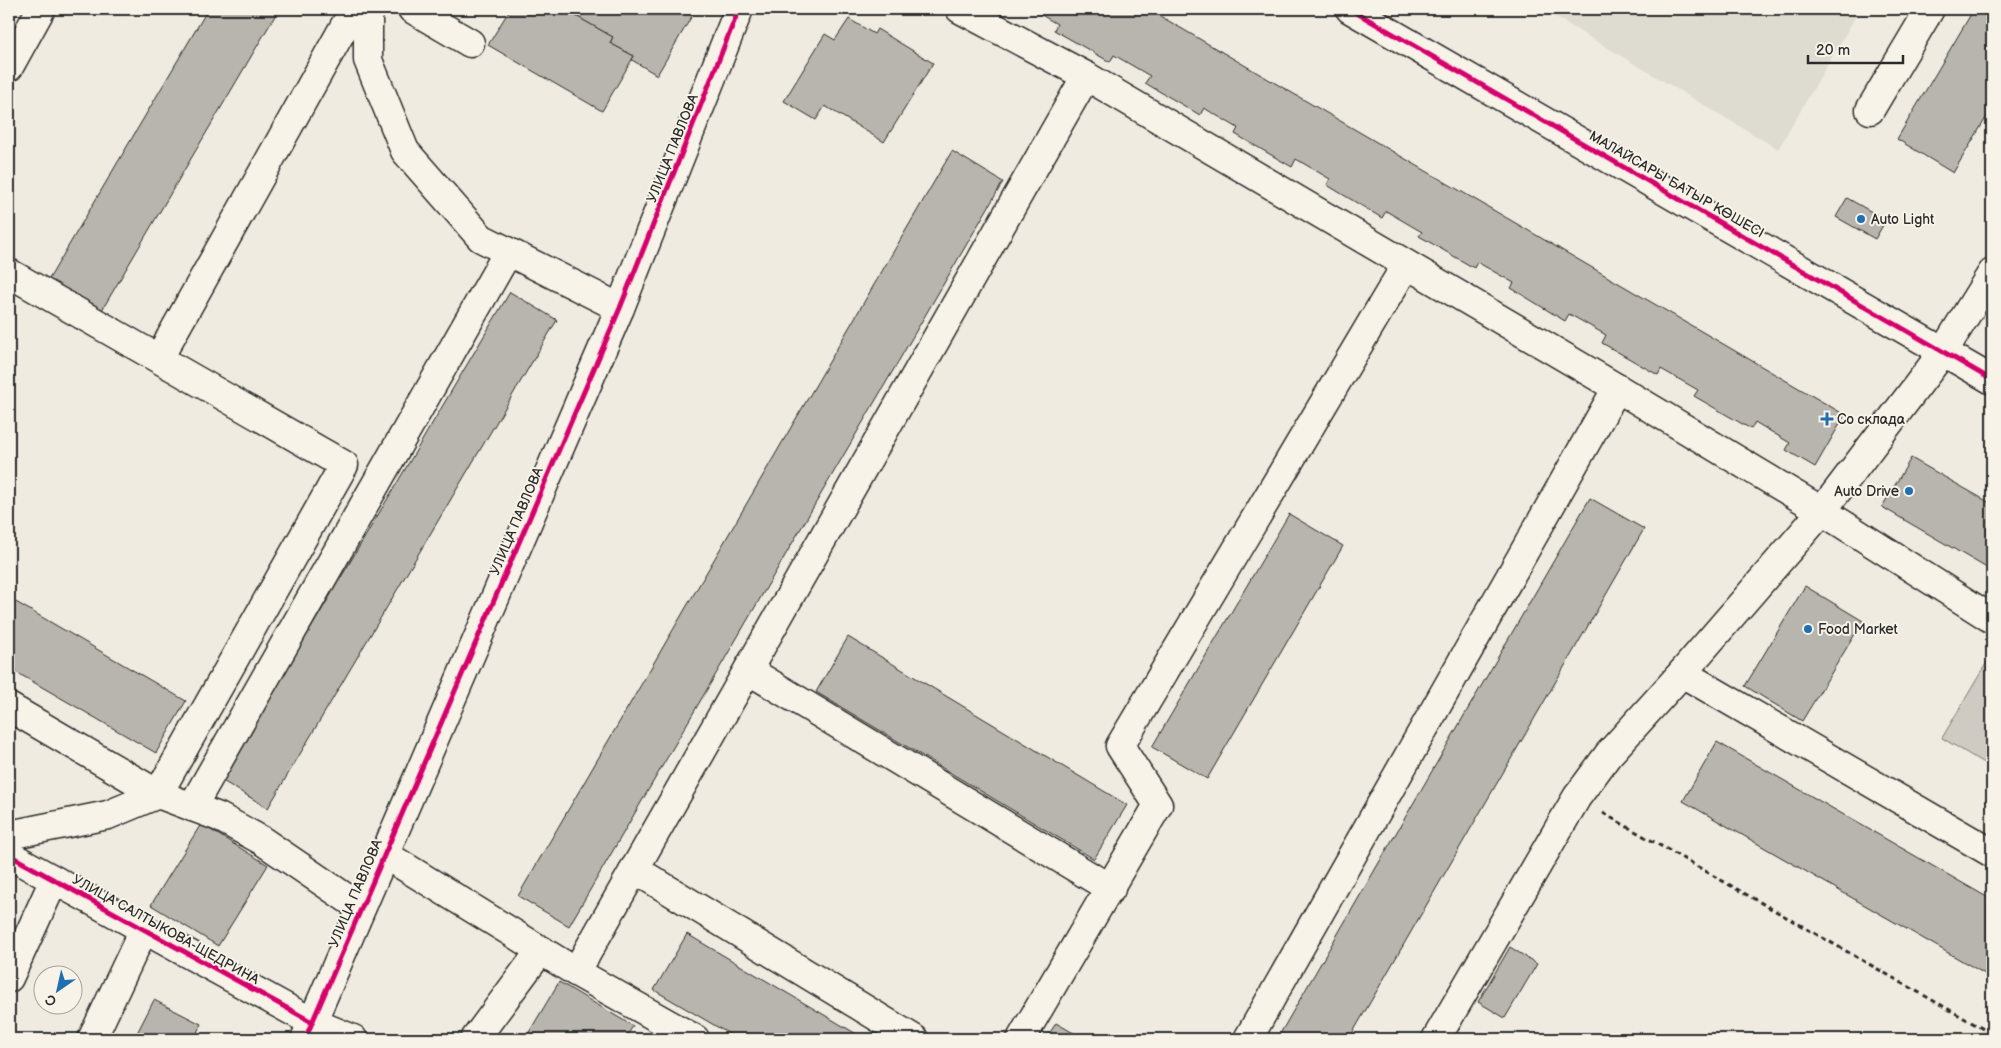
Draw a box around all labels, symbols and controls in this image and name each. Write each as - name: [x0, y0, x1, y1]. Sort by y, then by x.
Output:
- scale bar: [1808, 32, 1904, 64]
- text: 20 m: [1816, 41, 1850, 60]
- street label: УЛИЦА ПАВЛОВА: [643, 91, 702, 205]
- street label: МАЛАЙСАРЫ БАТЫР КӨШЕСІ: [1586, 127, 1767, 242]
- place label: Auto Light: [1871, 211, 1935, 228]
- marker: Auto Light: [1855, 213, 1867, 225]
- place label: Со склада: [1837, 411, 1906, 428]
- marker: Со склада: [1821, 413, 1833, 425]
- street label: УЛИЦА ПАВЛОВА: [486, 464, 547, 578]
- place label: Auto Drive: [1834, 483, 1899, 500]
- marker: Auto Drive: [1903, 485, 1915, 497]
- place label: Food Market: [1818, 621, 1899, 638]
- marker: Food Market: [1802, 623, 1814, 635]
- street label: УЛИЦА ПАВЛОВА: [325, 836, 386, 950]
- street label: УЛИЦА САЛТЫКОВА-ЩЕДРИНА: [69, 871, 263, 988]
- north arrow: [32, 966, 82, 1016]
- text: С: [42, 990, 60, 1010]

